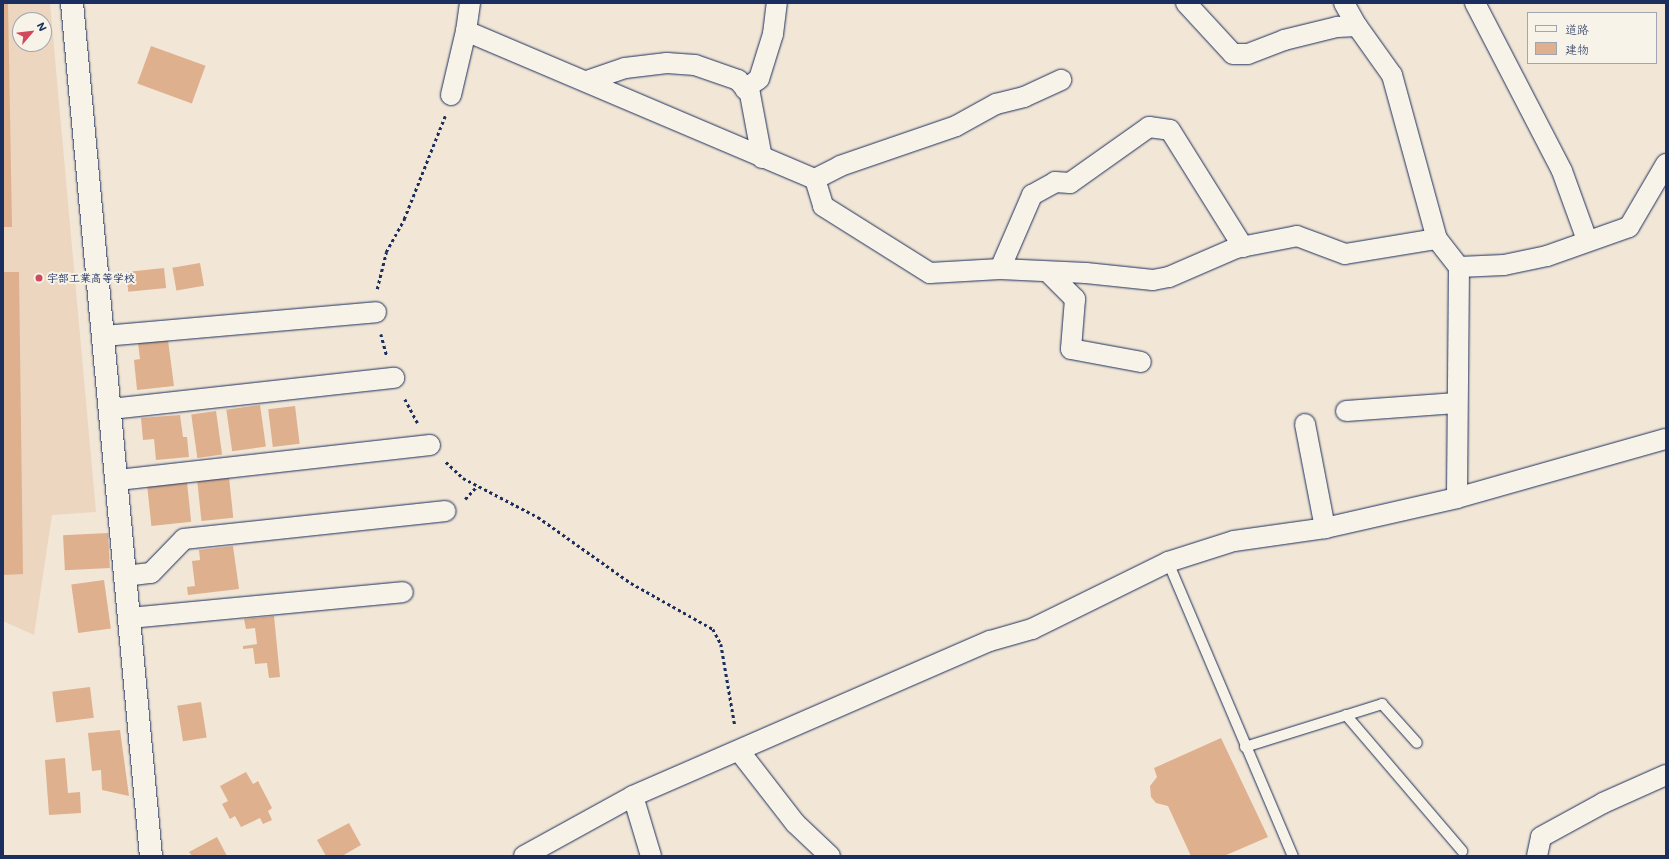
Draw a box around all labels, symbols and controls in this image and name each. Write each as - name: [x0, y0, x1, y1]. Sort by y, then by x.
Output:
- north arrow: [12, 12, 52, 52]
- legend: [1527, 12, 1657, 64]
- text: N: [34, 19, 51, 34]
- text: 道路: [1565, 21, 1589, 37]
- text: 建物: [1565, 41, 1589, 57]
- place label: 宇部工業高等学校: [47, 271, 135, 285]
- marker: 宇部工業高等学校: [34, 273, 44, 283]

